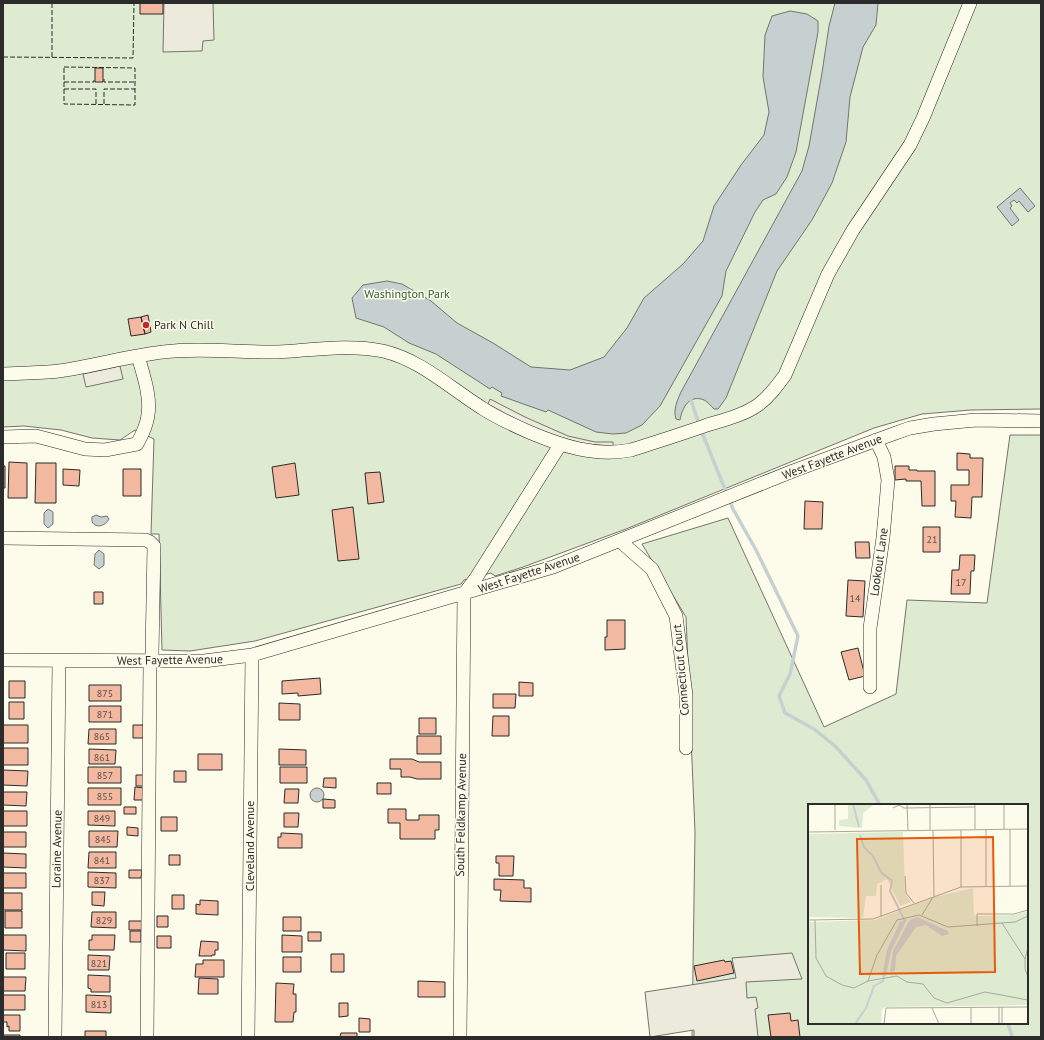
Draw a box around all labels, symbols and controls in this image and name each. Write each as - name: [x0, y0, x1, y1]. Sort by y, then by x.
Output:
- park label: Washington Park: [364, 286, 450, 301]
- place label: Park N Chill: [154, 317, 214, 332]
- marker: Park N Chill: [141, 320, 151, 330]
- street label: West Fayette Avenue: [780, 431, 884, 483]
- street label: Lookout Lane: [866, 527, 891, 597]
- house number: 21: [927, 533, 937, 546]
- street label: West Fayette Avenue: [476, 549, 582, 596]
- house number: 17: [956, 576, 966, 589]
- house number: 14: [850, 592, 861, 605]
- street label: Connecticut Court: [669, 624, 692, 716]
- street label: West Fayette Avenue: [117, 651, 223, 668]
- house number: 875: [97, 687, 113, 700]
- house number: 871: [97, 708, 113, 721]
- house number: 865: [94, 730, 110, 743]
- house number: 861: [94, 751, 110, 764]
- street label: South Feldkamp Avenue: [452, 753, 469, 877]
- house number: 857: [97, 769, 113, 782]
- house number: 855: [97, 790, 113, 803]
- street label: Cleveland Avenue: [242, 801, 257, 891]
- inset map: [808, 804, 1028, 1024]
- street label: Loraine Avenue: [48, 810, 65, 888]
- house number: 849: [94, 812, 110, 825]
- house number: 845: [95, 833, 111, 846]
- house number: 841: [94, 854, 110, 867]
- house number: 837: [94, 874, 110, 887]
- house number: 829: [96, 914, 112, 927]
- house number: 821: [91, 957, 107, 970]
- house number: 813: [91, 998, 107, 1011]

